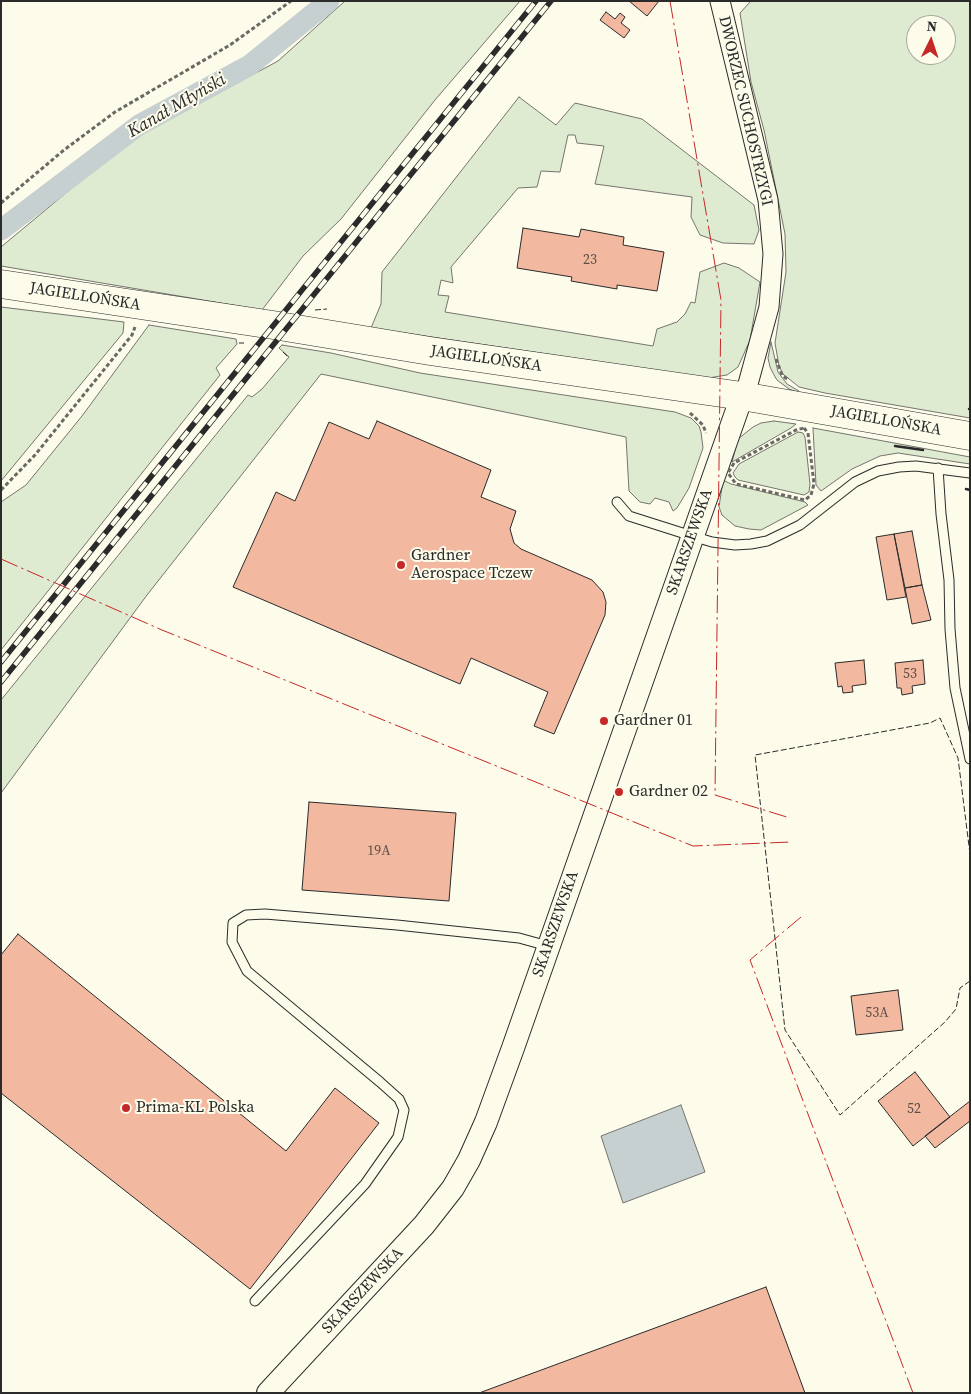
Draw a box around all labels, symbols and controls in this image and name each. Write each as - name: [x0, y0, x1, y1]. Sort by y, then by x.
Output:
- street label: DWORZEC SUCHOSTRZYGI: [714, 14, 776, 208]
- north arrow: [906, 15, 956, 65]
- text: N: [926, 16, 938, 36]
- water label: Kanał Młyński: [124, 69, 230, 143]
- house number: 23: [583, 252, 597, 268]
- street label: JAGIELLOŃSKA: [28, 279, 142, 315]
- street label: JAGIELLOŃSKA: [429, 342, 543, 376]
- street label: JAGIELLOŃSKA: [829, 402, 943, 440]
- street label: SKARSZEWSKA: [663, 487, 717, 597]
- place label: Gardner Aerospace Tczew: [411, 546, 533, 584]
- marker: Gardner Aerospace Tczew: [395, 559, 407, 571]
- house number: 53: [903, 666, 917, 682]
- place label: Gardner 01: [614, 711, 693, 731]
- marker: Gardner 01: [598, 715, 610, 727]
- place label: Gardner 02: [629, 782, 708, 802]
- marker: Gardner 02: [613, 786, 625, 798]
- house number: 19A: [367, 843, 391, 859]
- street label: SKARSZEWSKA: [529, 869, 583, 979]
- house number: 53A: [865, 1005, 889, 1021]
- place label: Prima-KL Polska: [136, 1098, 254, 1118]
- house number: 52: [907, 1101, 921, 1117]
- marker: Prima-KL Polska: [120, 1102, 132, 1114]
- street label: SKARSZEWSKA: [318, 1244, 408, 1338]

